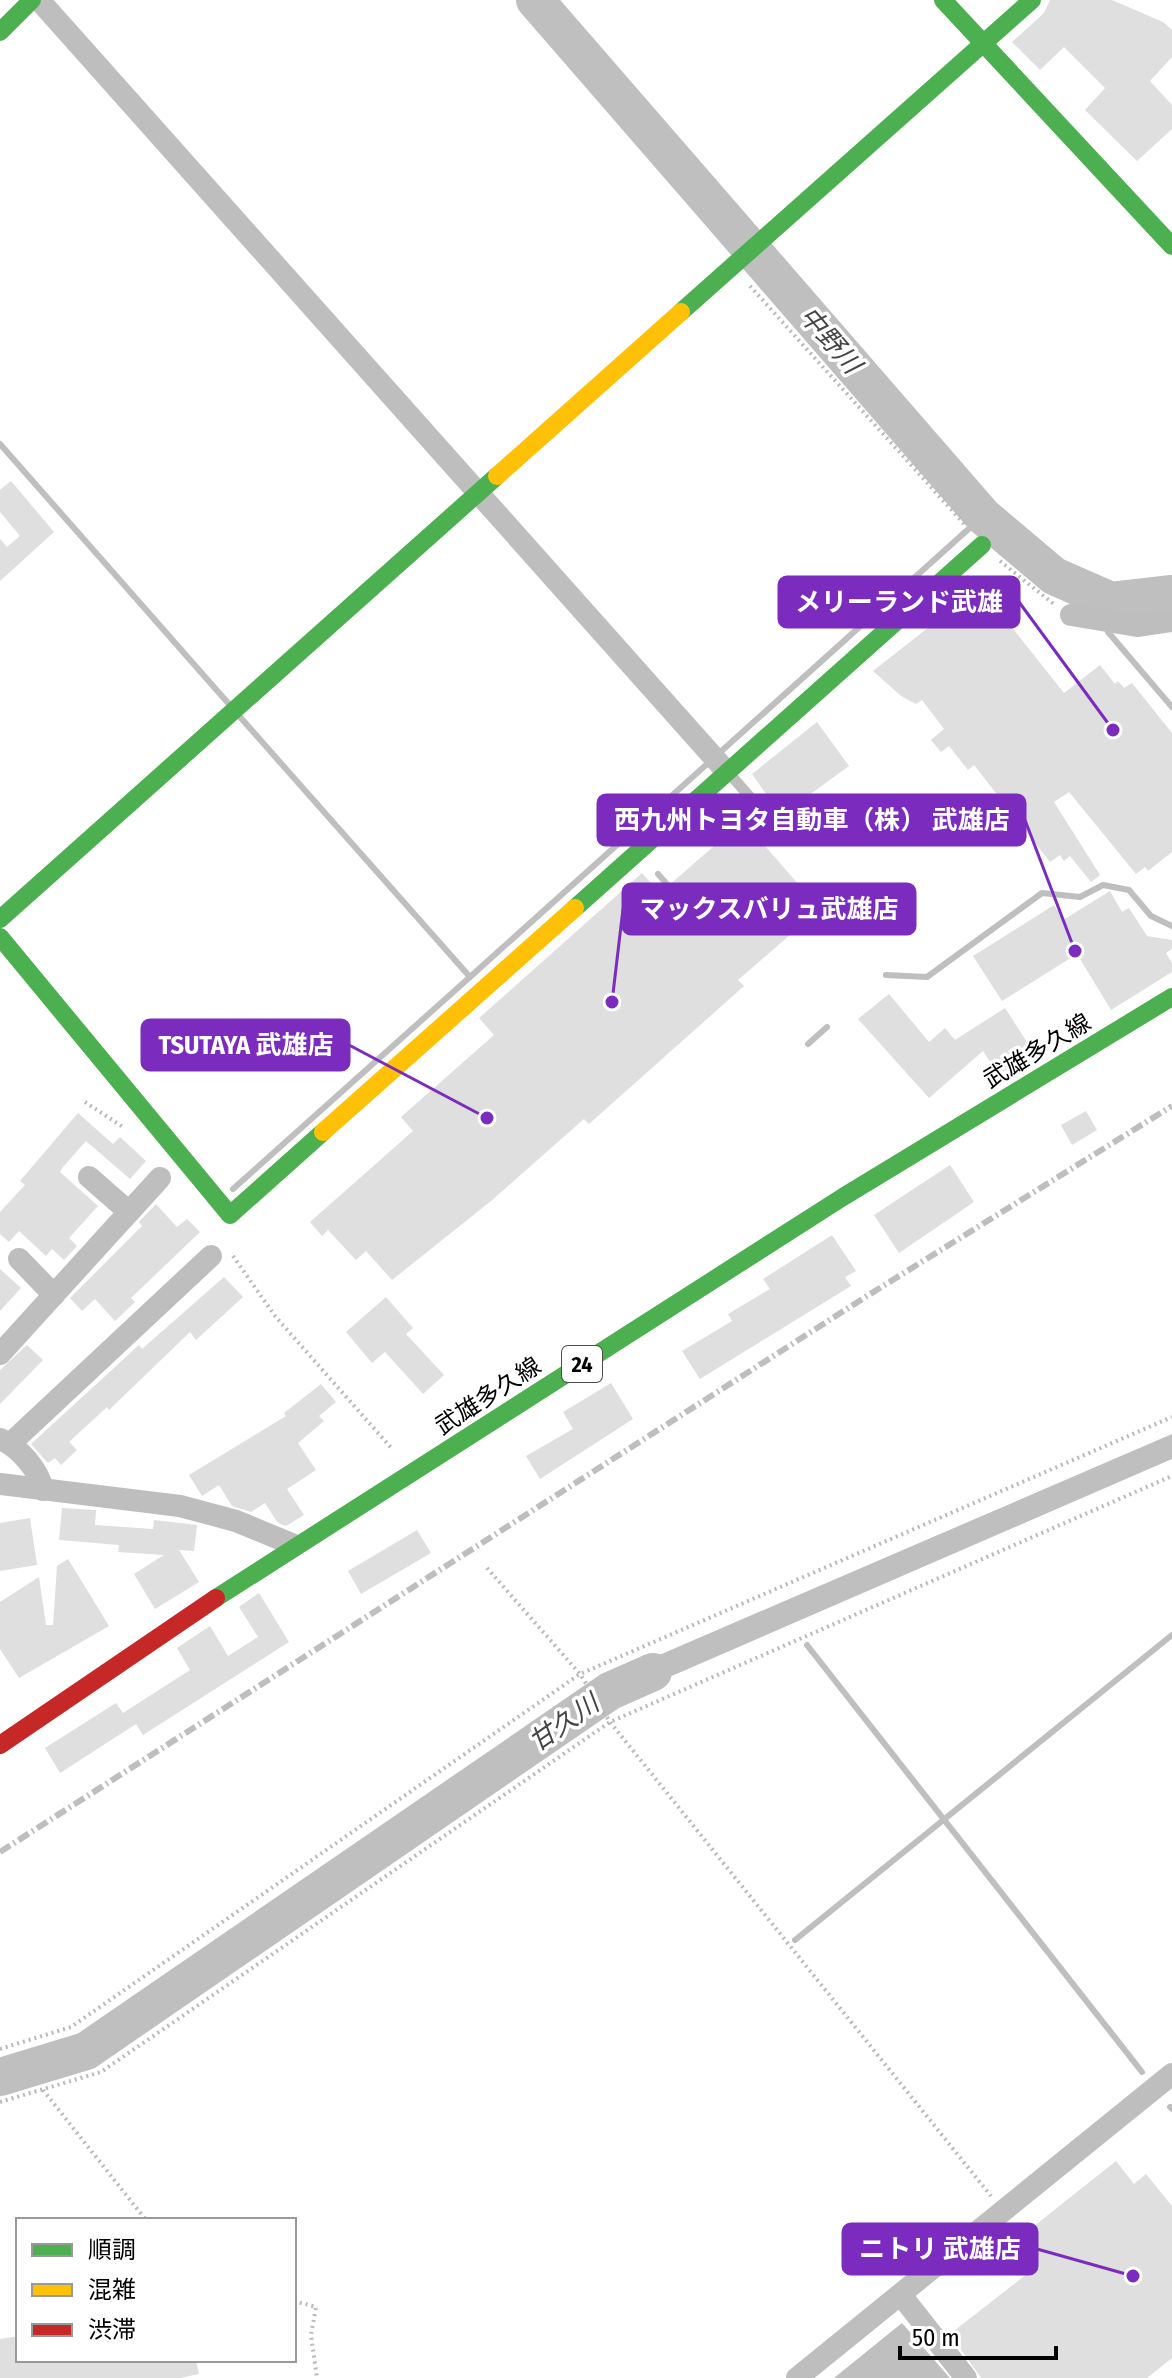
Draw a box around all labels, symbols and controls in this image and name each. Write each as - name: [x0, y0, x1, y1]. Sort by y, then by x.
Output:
- water label: 中野川: [793, 300, 869, 382]
- callout: メリーランド武雄: [779, 577, 1019, 627]
- text: メリーランド武雄: [795, 587, 1003, 618]
- callout: 西九州トヨタ自動車（株） 武雄店: [598, 795, 1025, 845]
- text: 西九州トヨタ自動車（株） 武雄店: [614, 805, 1010, 836]
- callout: マックスバリュ武雄店: [623, 884, 915, 934]
- text: マックスバリュ武雄店: [639, 894, 899, 925]
- street label: 武雄多久線: [978, 1008, 1096, 1094]
- callout: TSUTAYA 武雄店: [142, 1020, 349, 1070]
- text: TSUTAYA 武雄店: [158, 1030, 334, 1061]
- road number: 24: [562, 1346, 602, 1382]
- street label: 武雄多久線: [430, 1352, 546, 1440]
- water label: 甘久川: [523, 1686, 607, 1758]
- legend: [16, 2218, 296, 2362]
- callout: ニトリ 武雄店: [843, 2224, 1037, 2274]
- text: ニトリ 武雄店: [859, 2234, 1021, 2265]
- text: 順調: [88, 2236, 136, 2264]
- text: 混雑: [88, 2276, 136, 2304]
- scale bar: [900, 2310, 1056, 2360]
- text: 渋滞: [88, 2316, 136, 2344]
- text: 50 m: [912, 2324, 960, 2352]

